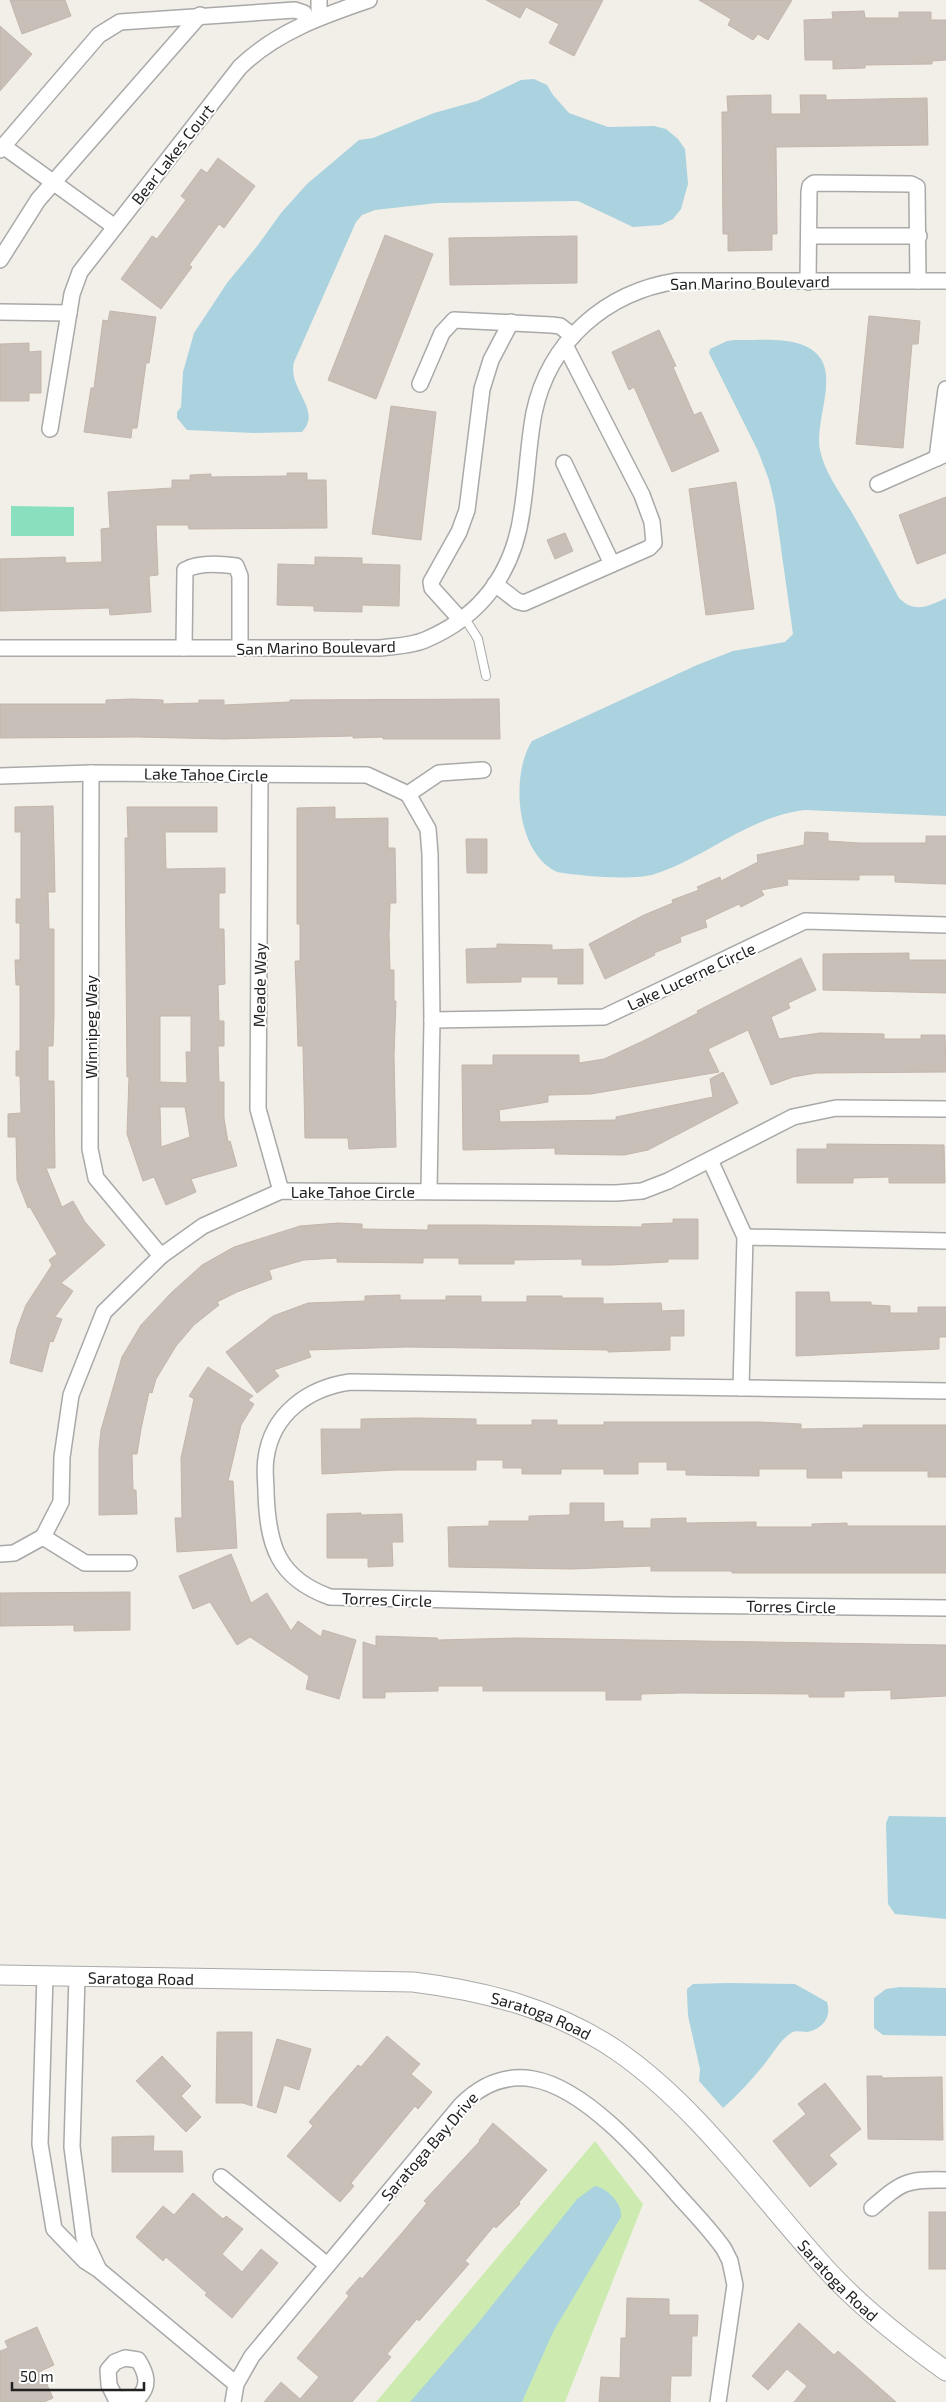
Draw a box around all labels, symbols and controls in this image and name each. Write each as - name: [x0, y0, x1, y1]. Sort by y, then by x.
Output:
- street label: Bear Lakes Court: [127, 100, 217, 208]
- street label: San Marino Boulevard: [670, 271, 830, 293]
- street label: San Marino Boulevard: [236, 636, 396, 658]
- street label: Lake Tahoe Circle: [144, 763, 268, 785]
- street label: Lake Lucerne Circle: [624, 938, 758, 1014]
- street label: Meade Way: [249, 942, 269, 1028]
- street label: Winnipeg Way: [81, 974, 100, 1079]
- street label: Lake Tahoe Circle: [291, 1182, 415, 1201]
- street label: Torres Circle: [342, 1588, 432, 1610]
- street label: Torres Circle: [746, 1596, 836, 1616]
- street label: Saratoga Road: [88, 1967, 194, 1988]
- street label: Saratoga Road: [489, 1987, 595, 2043]
- street label: Saratoga Bay Drive: [377, 2088, 481, 2204]
- street label: Saratoga Road: [795, 2235, 883, 2324]
- scale bar: [12, 2360, 145, 2392]
- text: 50 m: [20, 2367, 54, 2385]

